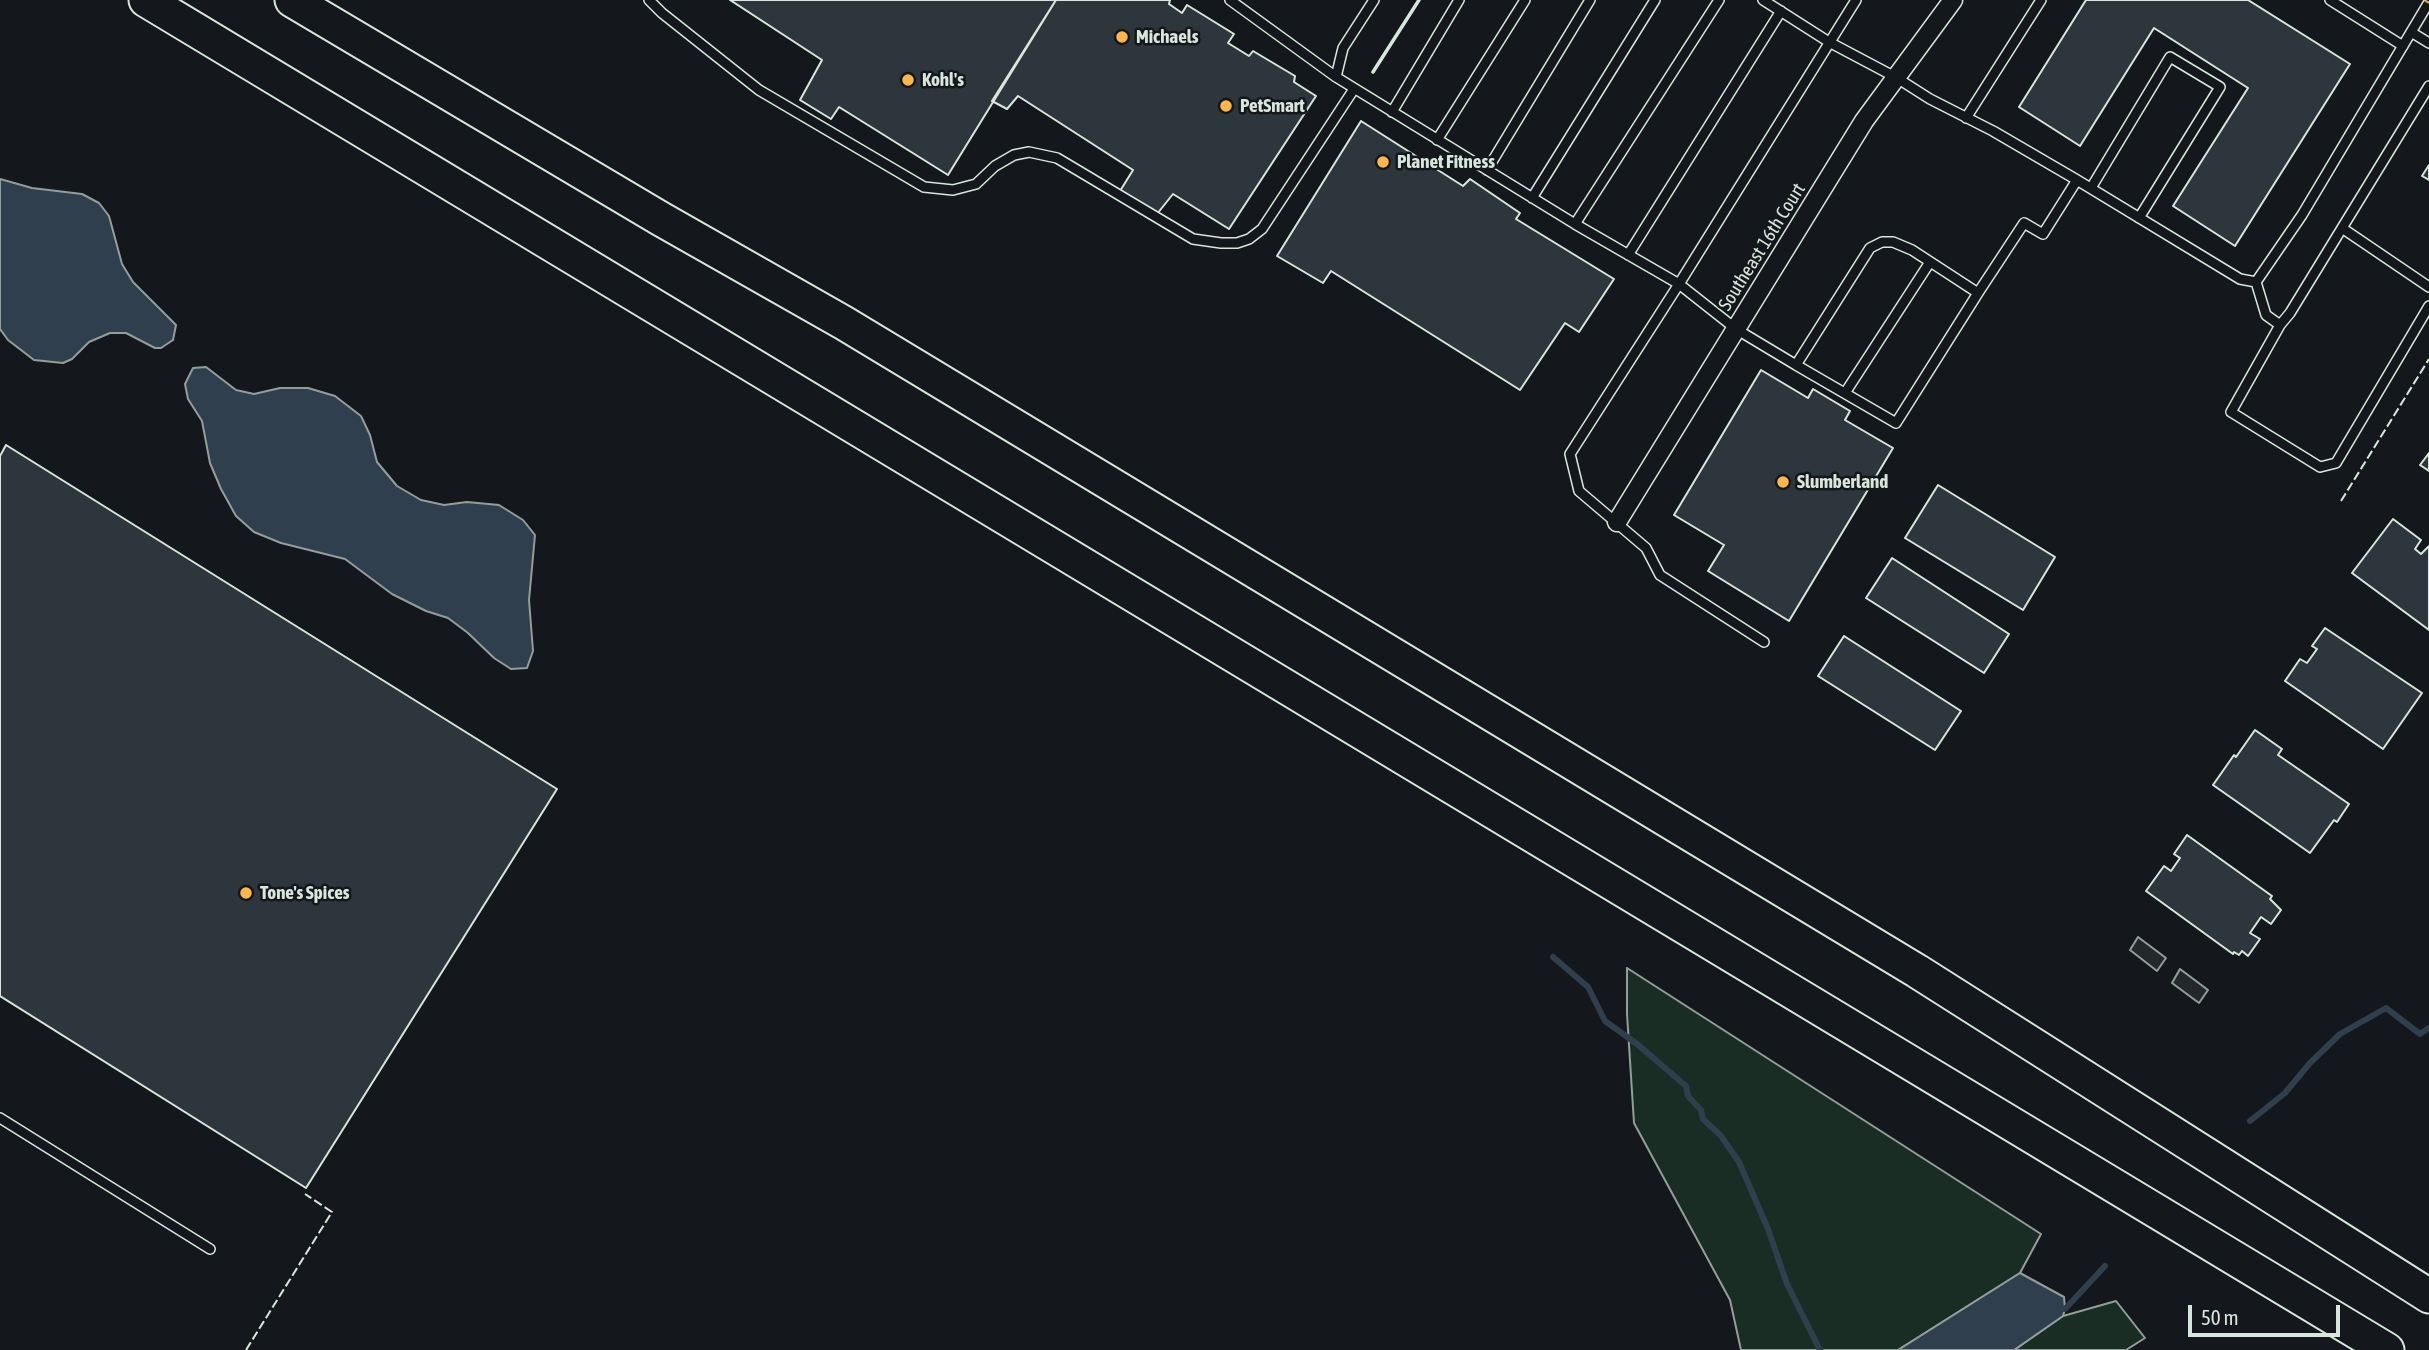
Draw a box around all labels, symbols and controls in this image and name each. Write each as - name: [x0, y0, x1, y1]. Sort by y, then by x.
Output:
- place label: Michaels: [1136, 26, 1199, 48]
- marker: Michaels: [1114, 29, 1130, 45]
- place label: Kohl's: [922, 69, 964, 91]
- marker: Kohl's: [900, 72, 916, 88]
- place label: PetSmart: [1240, 95, 1305, 117]
- marker: PetSmart: [1218, 98, 1234, 114]
- place label: Planet Fitness: [1397, 151, 1495, 173]
- marker: Planet Fitness: [1375, 154, 1391, 170]
- street label: Southeast 16th Court: [1714, 179, 1810, 315]
- place label: Slumberland: [1797, 471, 1888, 493]
- marker: Slumberland: [1775, 474, 1791, 490]
- place label: Tone's Spices: [260, 882, 350, 904]
- marker: Tone's Spices: [238, 885, 254, 901]
- scale bar: [2191, 1290, 2343, 1334]
- text: 50 m: [2201, 1305, 2239, 1329]

